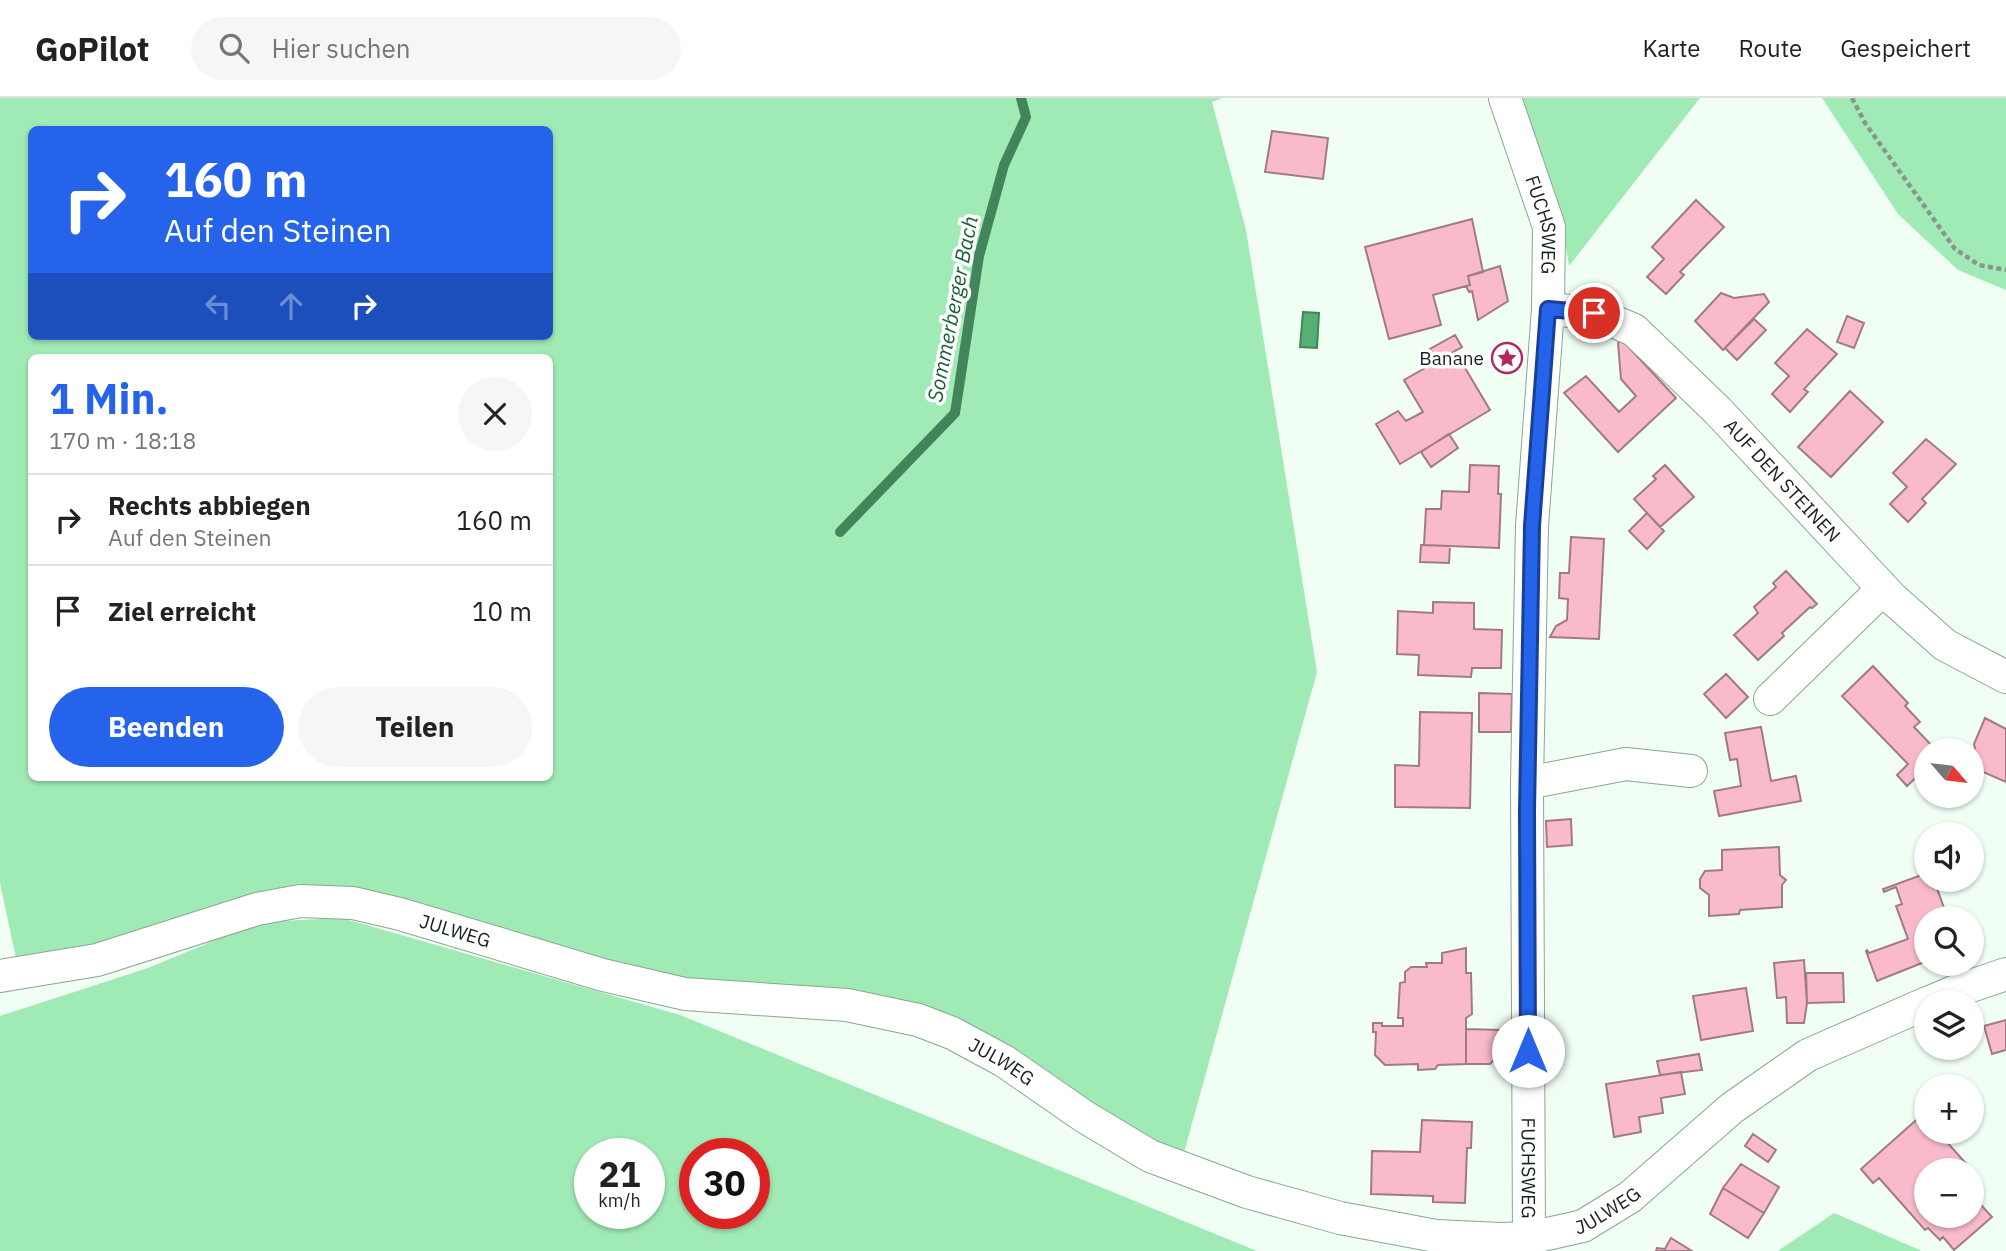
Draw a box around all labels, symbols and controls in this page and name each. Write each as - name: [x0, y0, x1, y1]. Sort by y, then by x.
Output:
- search box: [191, 17, 681, 80]
- text: GoPilot: [35, 27, 149, 70]
- icon: search: [215, 29, 253, 67]
- text: Hier suchen: [271, 31, 411, 65]
- text: Karte: [1642, 32, 1701, 64]
- text: Route: [1739, 32, 1802, 64]
- text: Gespeichert: [1840, 32, 1971, 64]
- text: 160 m: [164, 147, 308, 210]
- icon: right: [49, 154, 140, 245]
- street label: FUCHSWEG: [1520, 172, 1561, 274]
- text: Auf den Steinen: [164, 209, 392, 251]
- water label: Sommerberger Bach: [920, 213, 984, 404]
- pin: [1564, 283, 1624, 343]
- icon: left: [199, 287, 237, 325]
- icon: ahead: [272, 287, 310, 325]
- icon: right: [345, 287, 383, 325]
- icon: arrive: [1575, 294, 1613, 332]
- place icon: Banane: [1490, 341, 1524, 375]
- place label: Banane: [1419, 346, 1484, 370]
- text: 1 Min.: [49, 371, 169, 426]
- button: close: [458, 377, 532, 451]
- street label: AUF DEN STEINEN: [1719, 414, 1846, 547]
- text: 170 m · 18:18: [49, 425, 196, 455]
- text: Rechts abbiegen: [108, 488, 311, 522]
- icon: right: [49, 501, 87, 539]
- text: 160 m: [456, 503, 532, 537]
- text: Auf den Steinen: [108, 522, 272, 552]
- icon: arrive: [49, 592, 87, 630]
- text: Ziel erreicht: [108, 594, 256, 628]
- text: 10 m: [472, 594, 532, 628]
- button: Beenden: [49, 687, 284, 767]
- button: Teilen: [298, 687, 532, 767]
- north arrow: [1914, 738, 1984, 808]
- map controls: [1914, 738, 1984, 1228]
- button: sound: [1914, 822, 1984, 892]
- button: search: [1914, 906, 1984, 976]
- street label: JULWEG: [417, 909, 494, 953]
- button: layers: [1914, 990, 1984, 1060]
- position arrow: [1491, 1014, 1565, 1088]
- street label: JULWEG: [965, 1032, 1039, 1091]
- button: +: [1914, 1074, 1984, 1144]
- street label: FUCHSWEG: [1516, 1117, 1541, 1219]
- speed limit sign: 30: [679, 1138, 770, 1229]
- text: 21: [598, 1151, 641, 1197]
- button: −: [1914, 1158, 1984, 1228]
- street label: JULWEG: [1573, 1181, 1645, 1239]
- text: km/h: [598, 1189, 641, 1212]

